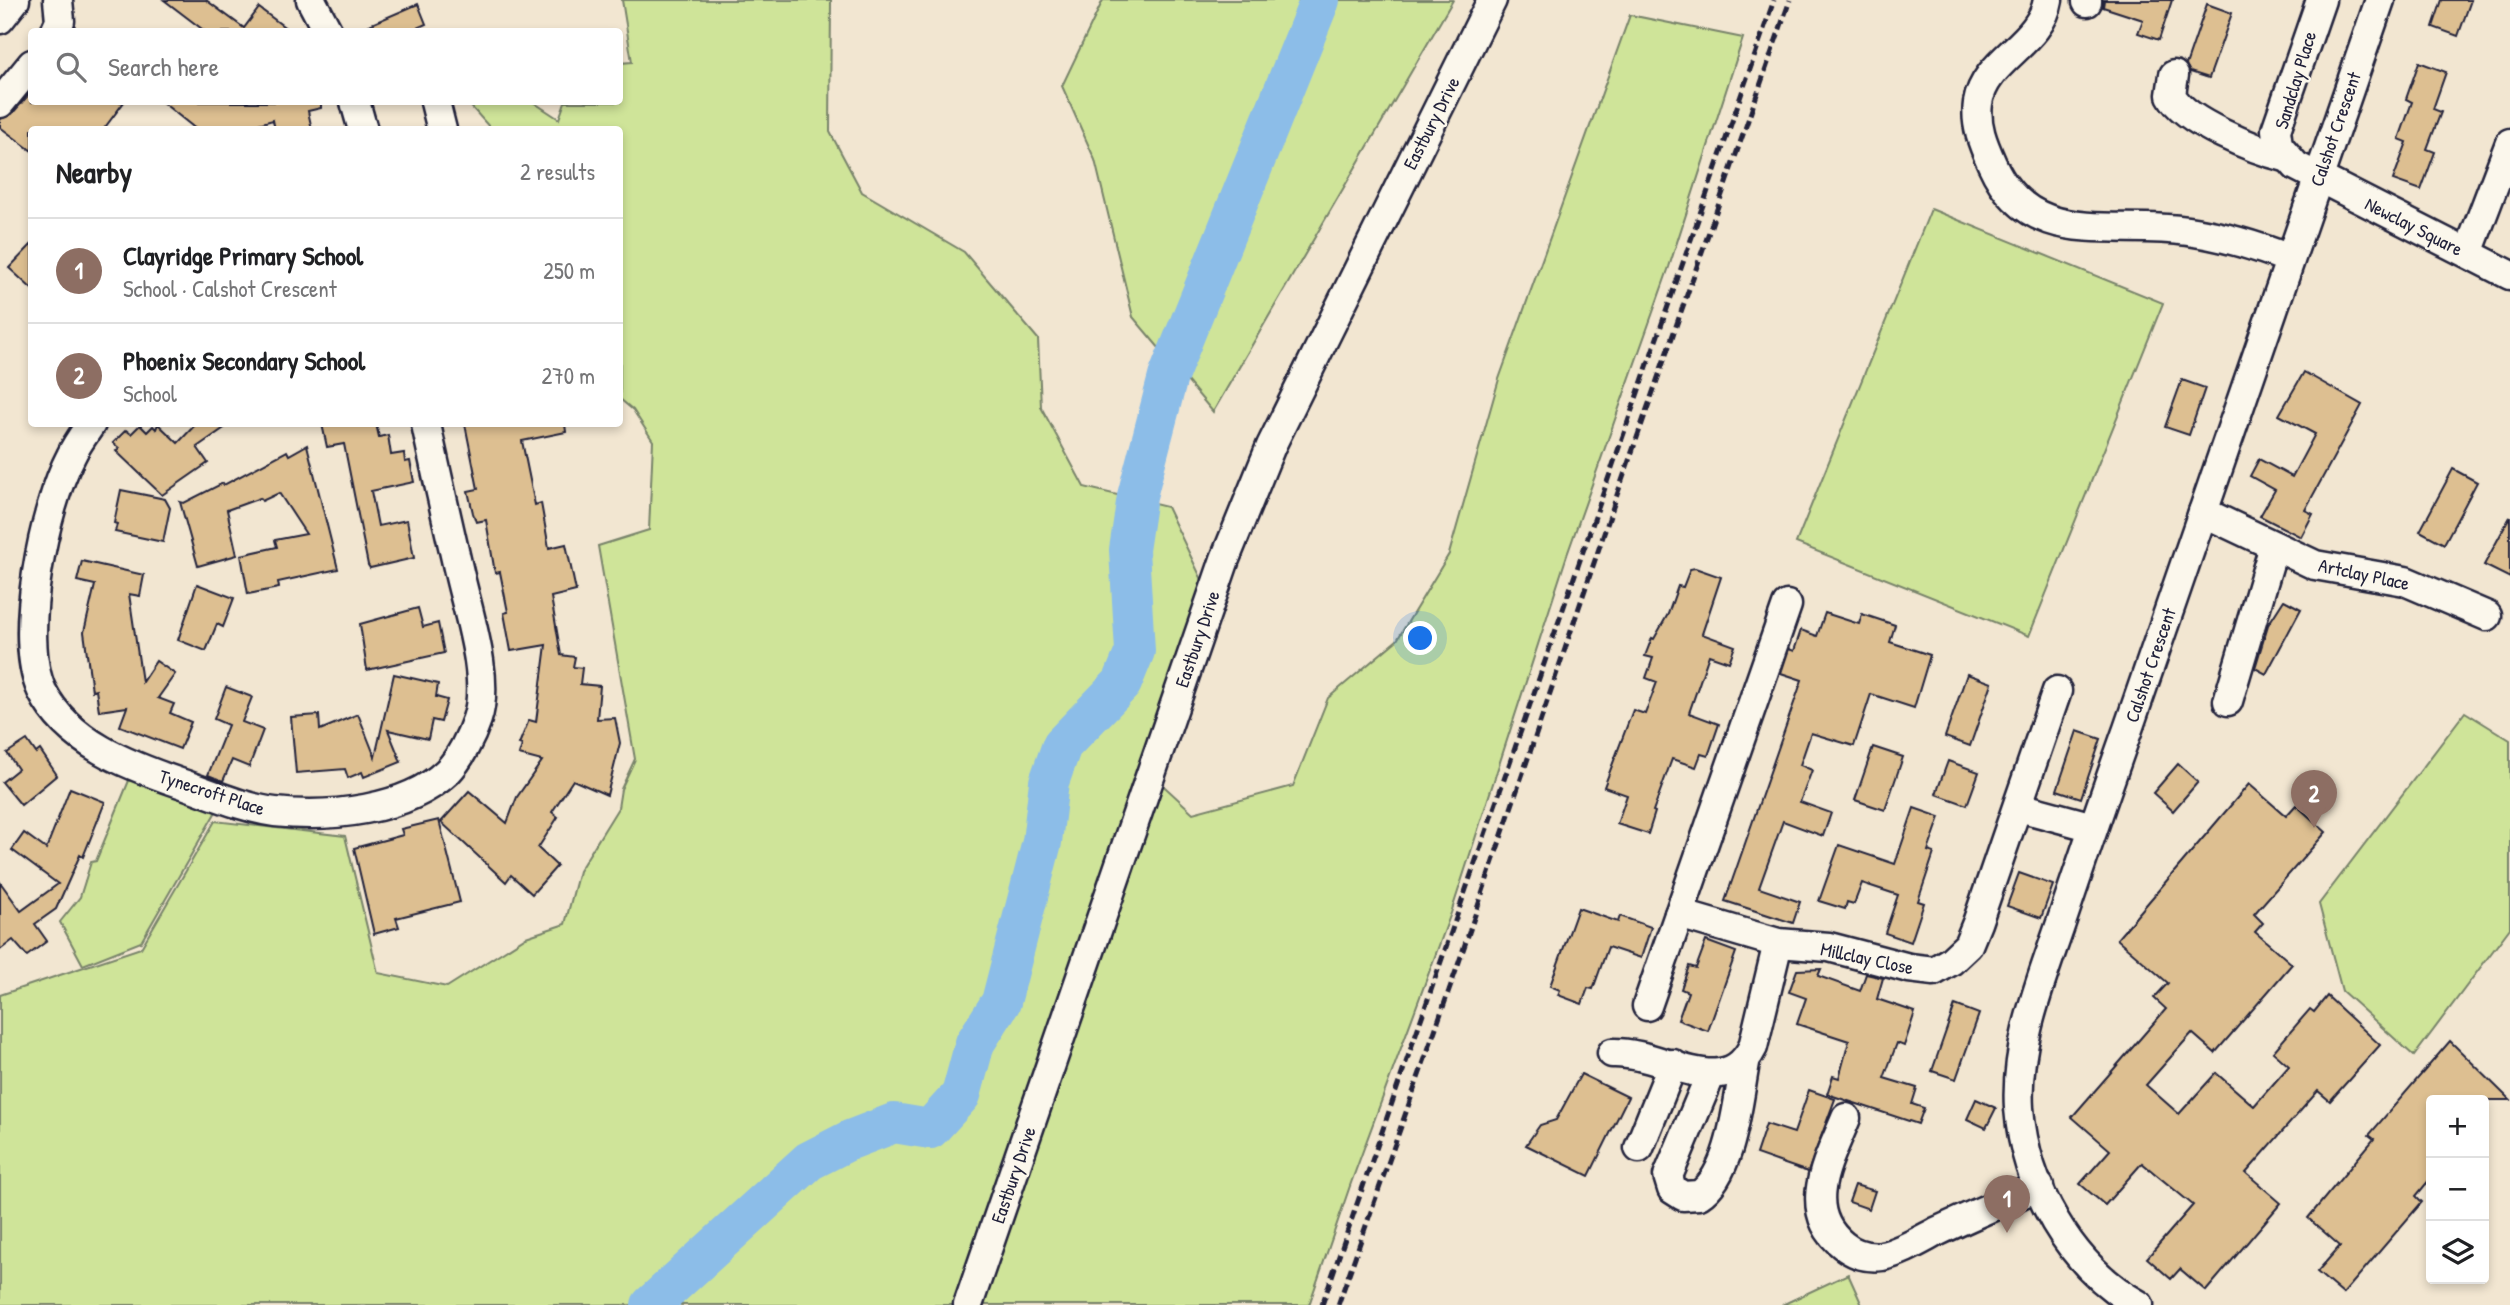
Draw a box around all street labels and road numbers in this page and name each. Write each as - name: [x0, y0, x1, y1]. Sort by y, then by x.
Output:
- street label: Sandclay Place: [2268, 27, 2322, 132]
- street label: Calshot Crescent: [2303, 68, 2367, 190]
- street label: Eastbury Drive: [1397, 72, 1466, 174]
- street label: Newclay Square: [2361, 190, 2468, 262]
- street label: Artclay Place: [2316, 552, 2412, 596]
- street label: Eastbury Drive: [1168, 587, 1226, 691]
- street label: Calshot Crescent: [2118, 604, 2182, 726]
- street label: Tynecroft Place: [156, 763, 269, 821]
- street label: Millclay Close: [1818, 936, 1916, 981]
- street label: Eastbury Drive: [984, 1123, 1042, 1227]

